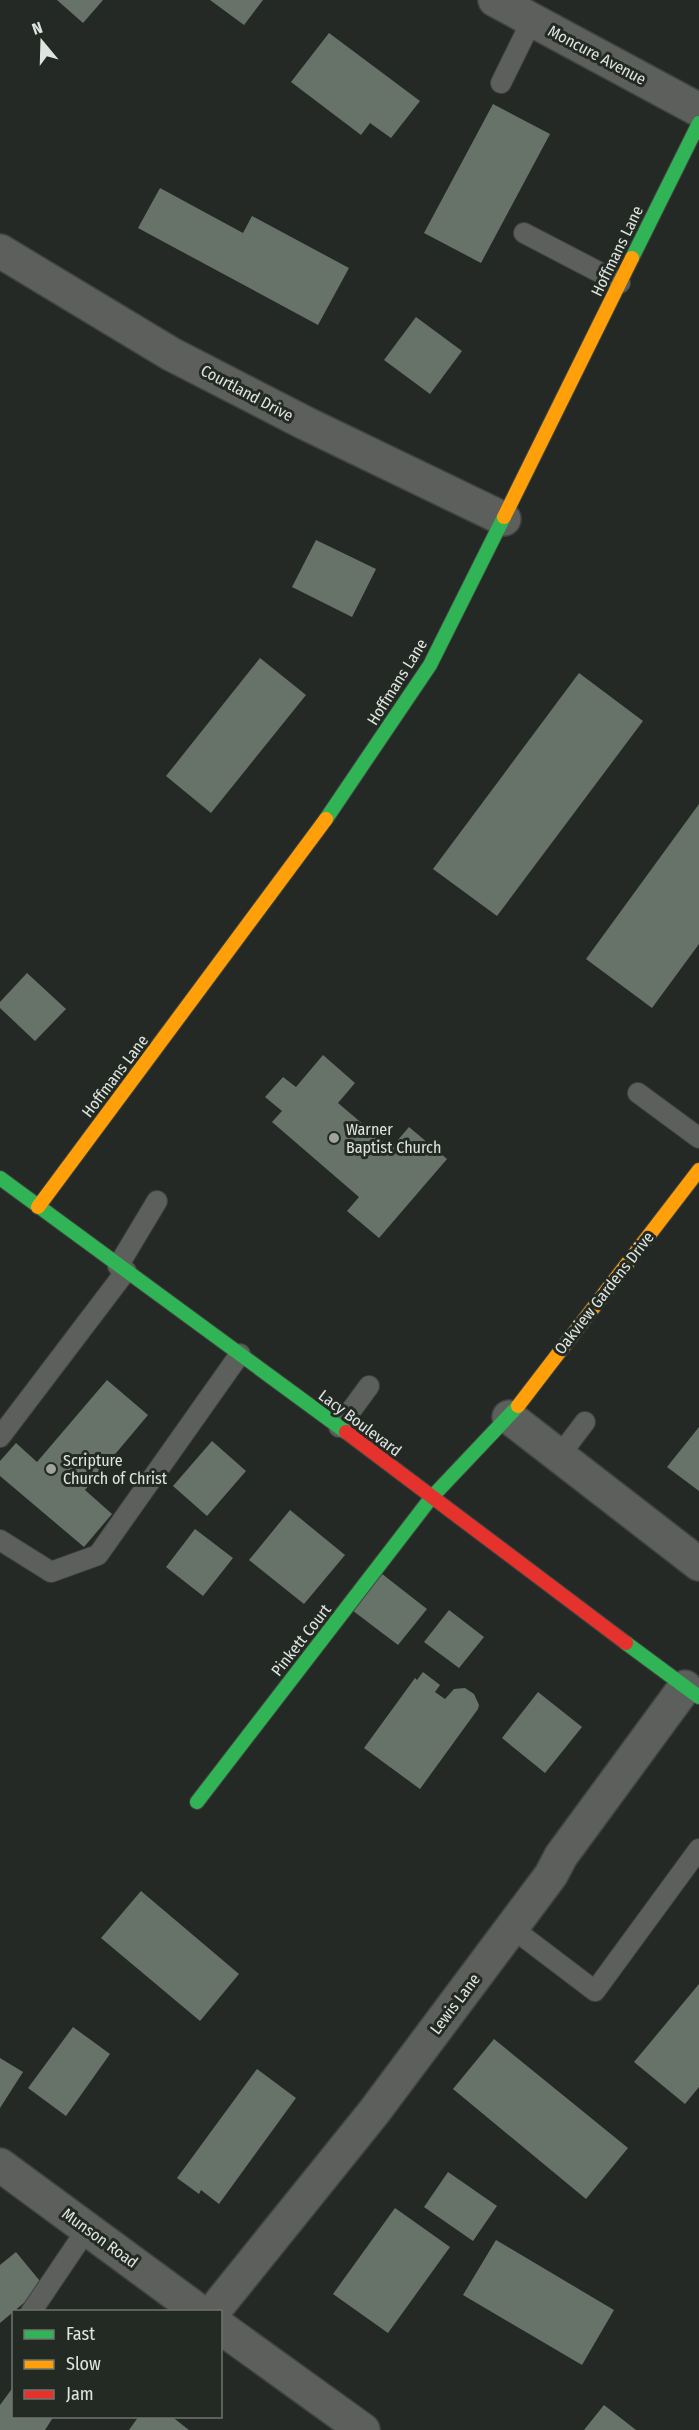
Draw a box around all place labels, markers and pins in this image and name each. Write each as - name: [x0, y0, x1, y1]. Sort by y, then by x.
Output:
- place label: Warner Baptist Church: [346, 1120, 441, 1157]
- marker: Warner Baptist Church: [327, 1131, 341, 1145]
- place label: Scripture Church of Christ: [63, 1451, 168, 1488]
- marker: Scripture Church of Christ: [44, 1462, 58, 1476]

